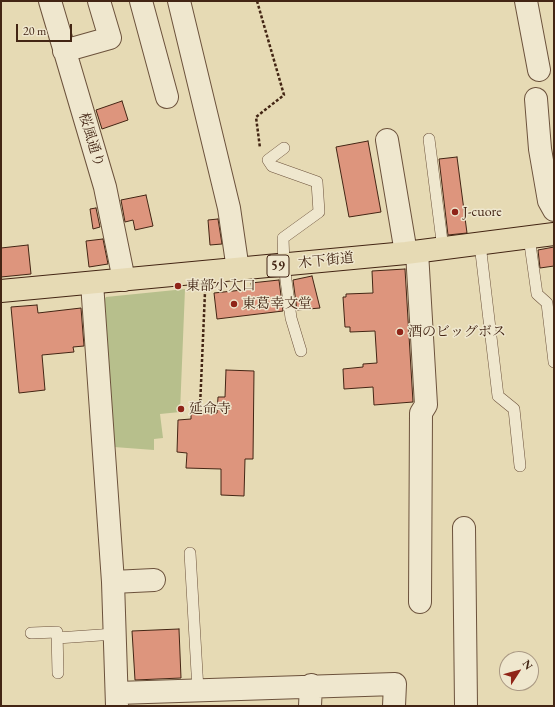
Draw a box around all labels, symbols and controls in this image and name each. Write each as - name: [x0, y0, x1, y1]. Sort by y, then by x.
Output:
- scale bar: [18, 16, 74, 42]
- text: 20 m: [23, 23, 46, 39]
- street label: 桜風通り: [75, 111, 107, 169]
- place label: J-cuore: [463, 204, 502, 220]
- marker: J-cuore: [450, 207, 460, 217]
- street label: 木下街道: [297, 250, 355, 272]
- road number: 59: [267, 255, 289, 277]
- place label: 東部小入口: [186, 278, 256, 294]
- marker: 東部小入口: [173, 281, 183, 291]
- place label: 東葛幸文堂: [242, 296, 312, 312]
- marker: 東葛幸文堂: [229, 299, 239, 309]
- place label: 酒のビッグボス: [408, 324, 506, 340]
- marker: 酒のビッグボス: [395, 327, 405, 337]
- place label: 延命寺: [189, 401, 231, 417]
- marker: 延命寺: [176, 404, 186, 414]
- north arrow: [499, 651, 539, 691]
- text: N: [520, 657, 536, 672]

